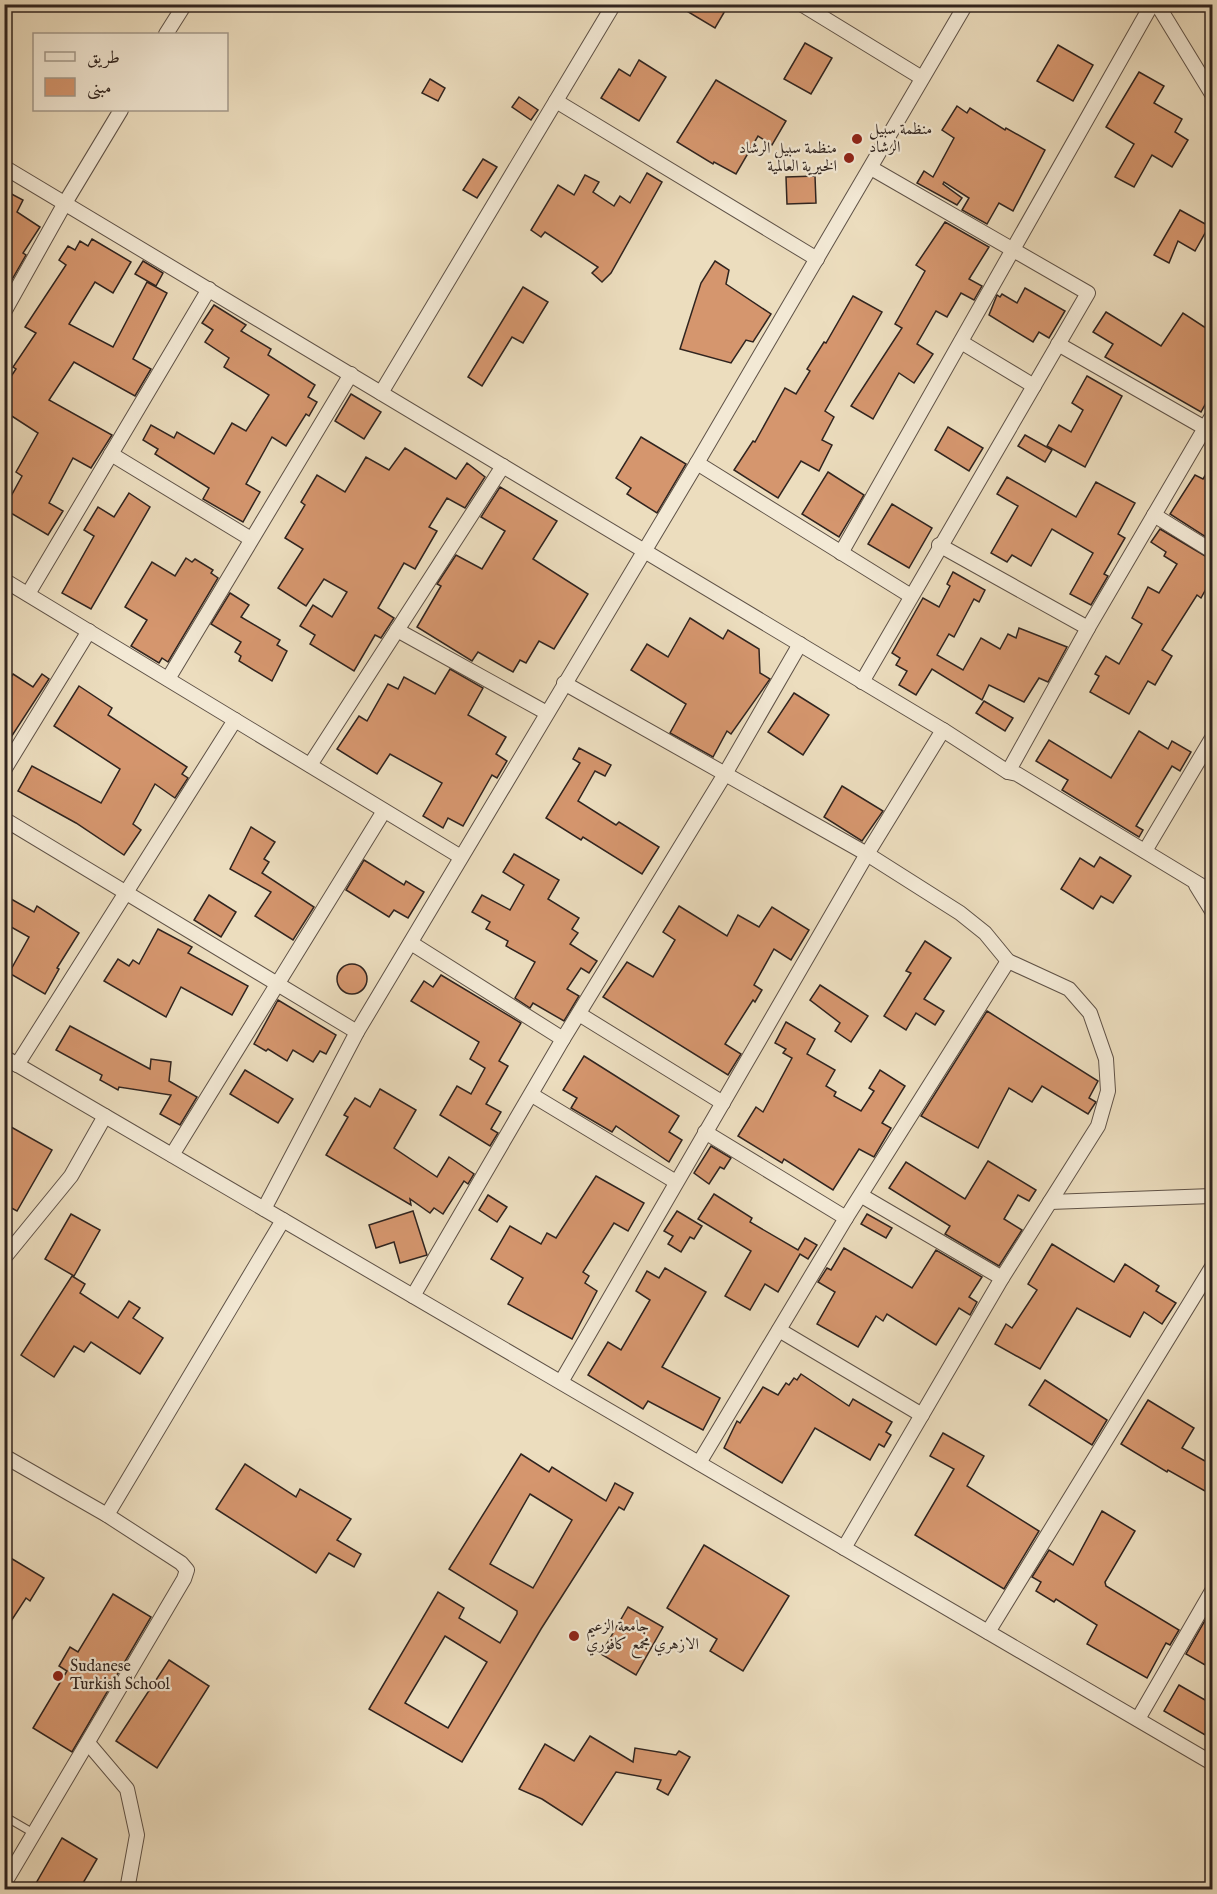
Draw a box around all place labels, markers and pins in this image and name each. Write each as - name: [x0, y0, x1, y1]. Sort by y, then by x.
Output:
- place label: منظمة سبيل الرشاد: [869, 120, 932, 158]
- marker: منظمة سبيل الرشاد: [850, 132, 864, 146]
- place label: منظمة سبيل الرشاد الخيرية العالمية: [739, 139, 837, 177]
- marker: منظمة سبيل الرشاد الخيرية العالمية: [842, 151, 856, 165]
- place label: جامعة الزعيم الازهري مجمع كافوري: [586, 1617, 699, 1659]
- marker: جامعة الزعيم الازهري مجمع كافوري: [567, 1629, 581, 1643]
- place label: Sudanese Turkish School: [70, 1657, 171, 1695]
- marker: Sudanese Turkish School: [51, 1669, 65, 1683]

